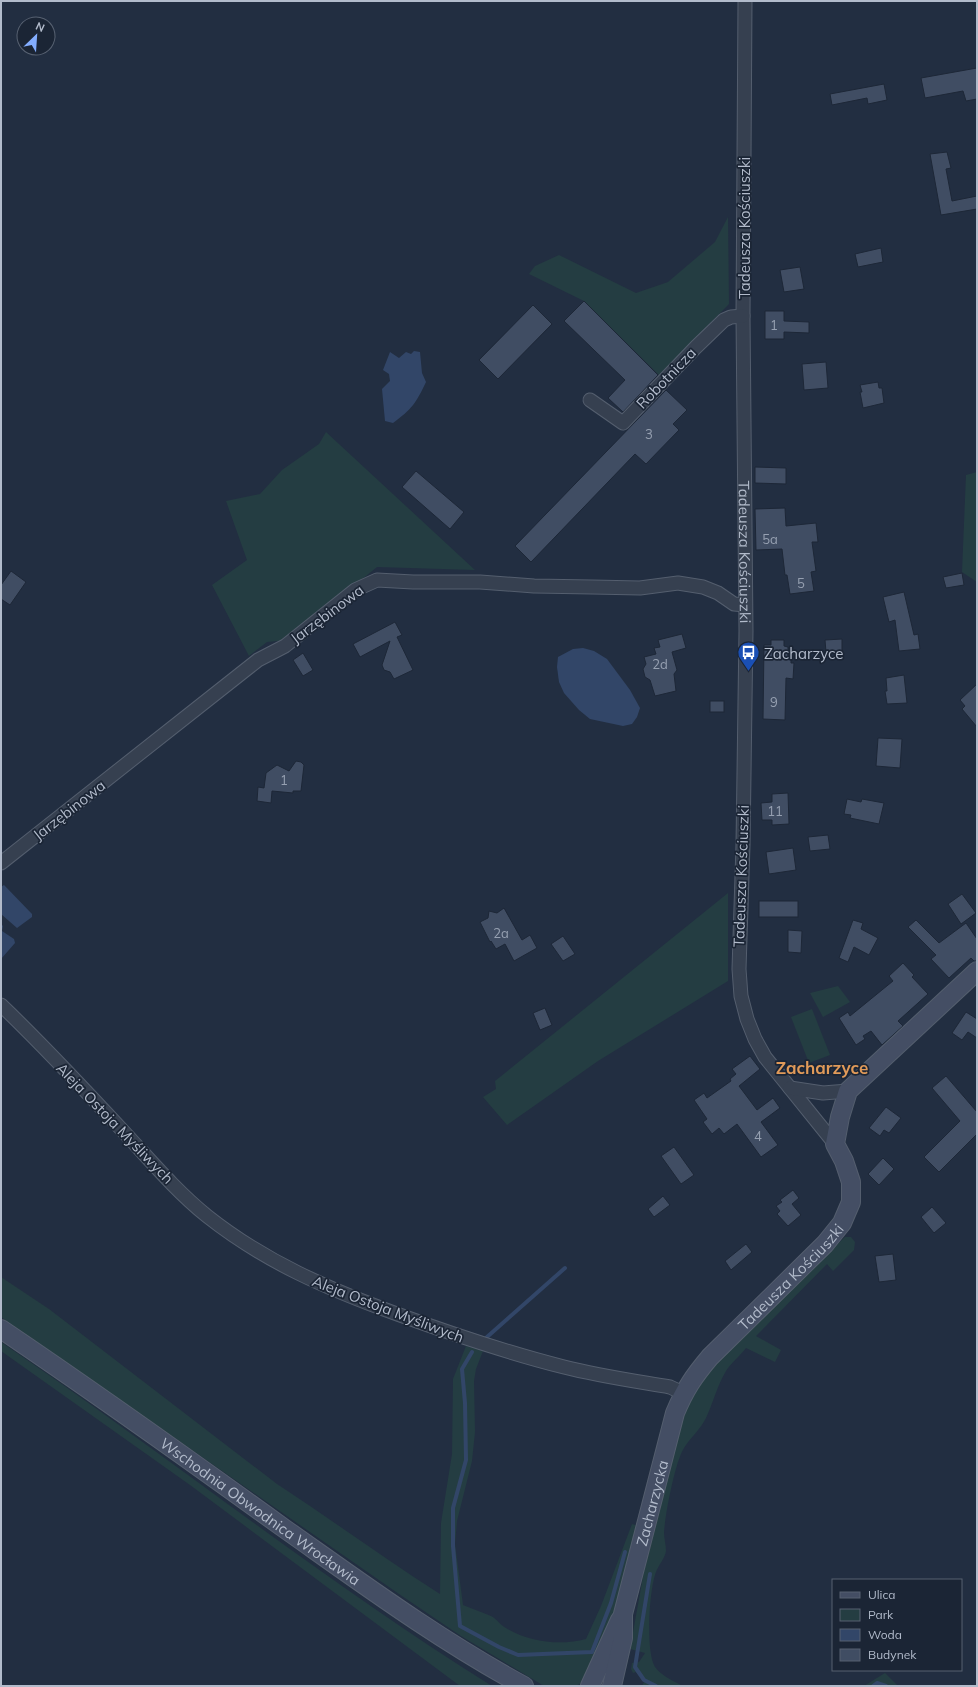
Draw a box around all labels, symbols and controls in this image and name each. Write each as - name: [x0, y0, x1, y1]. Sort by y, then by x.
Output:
- north arrow: [16, 16, 56, 56]
- text: N: [34, 19, 47, 35]
- street label: Tadeusza Kościuszki: [735, 157, 754, 299]
- house number: 1: [770, 317, 778, 333]
- street label: Robotnicza: [632, 343, 700, 413]
- house number: 3: [645, 426, 653, 442]
- street label: Tadeusza Kościuszki: [735, 481, 755, 623]
- house number: 5a: [762, 531, 778, 547]
- house number: 5: [797, 575, 805, 591]
- street label: Jarzębinowa: [287, 580, 367, 648]
- bus stop icon: Zacharzyce: [736, 640, 762, 673]
- place label: Zacharzyce: [764, 644, 843, 663]
- house number: 2d: [652, 656, 668, 672]
- house number: 9: [770, 694, 778, 710]
- house number: 1: [280, 772, 288, 788]
- street label: Jarzębinowa: [29, 776, 109, 844]
- house number: 11: [767, 803, 783, 819]
- street label: Tadeusza Kościuszki: [729, 805, 753, 947]
- house number: 2a: [493, 925, 509, 941]
- district label: Zacharzyce: [776, 1057, 868, 1078]
- street label: Aleja Ostoja Myśliwych: [52, 1059, 178, 1187]
- house number: 4: [754, 1128, 762, 1144]
- street label: Tadeusza Kościuszki: [734, 1220, 847, 1334]
- street label: Aleja Ostoja Myśliwych: [309, 1271, 467, 1347]
- street label: Wschodnia Obwodnica Wrocławia: [157, 1433, 364, 1589]
- street label: Zacharzycka: [631, 1458, 672, 1548]
- legend: [832, 1579, 962, 1671]
- text: Ulica: [868, 1587, 896, 1602]
- text: Park: [868, 1607, 894, 1622]
- text: Woda: [868, 1627, 902, 1642]
- text: Budynek: [868, 1647, 917, 1662]

